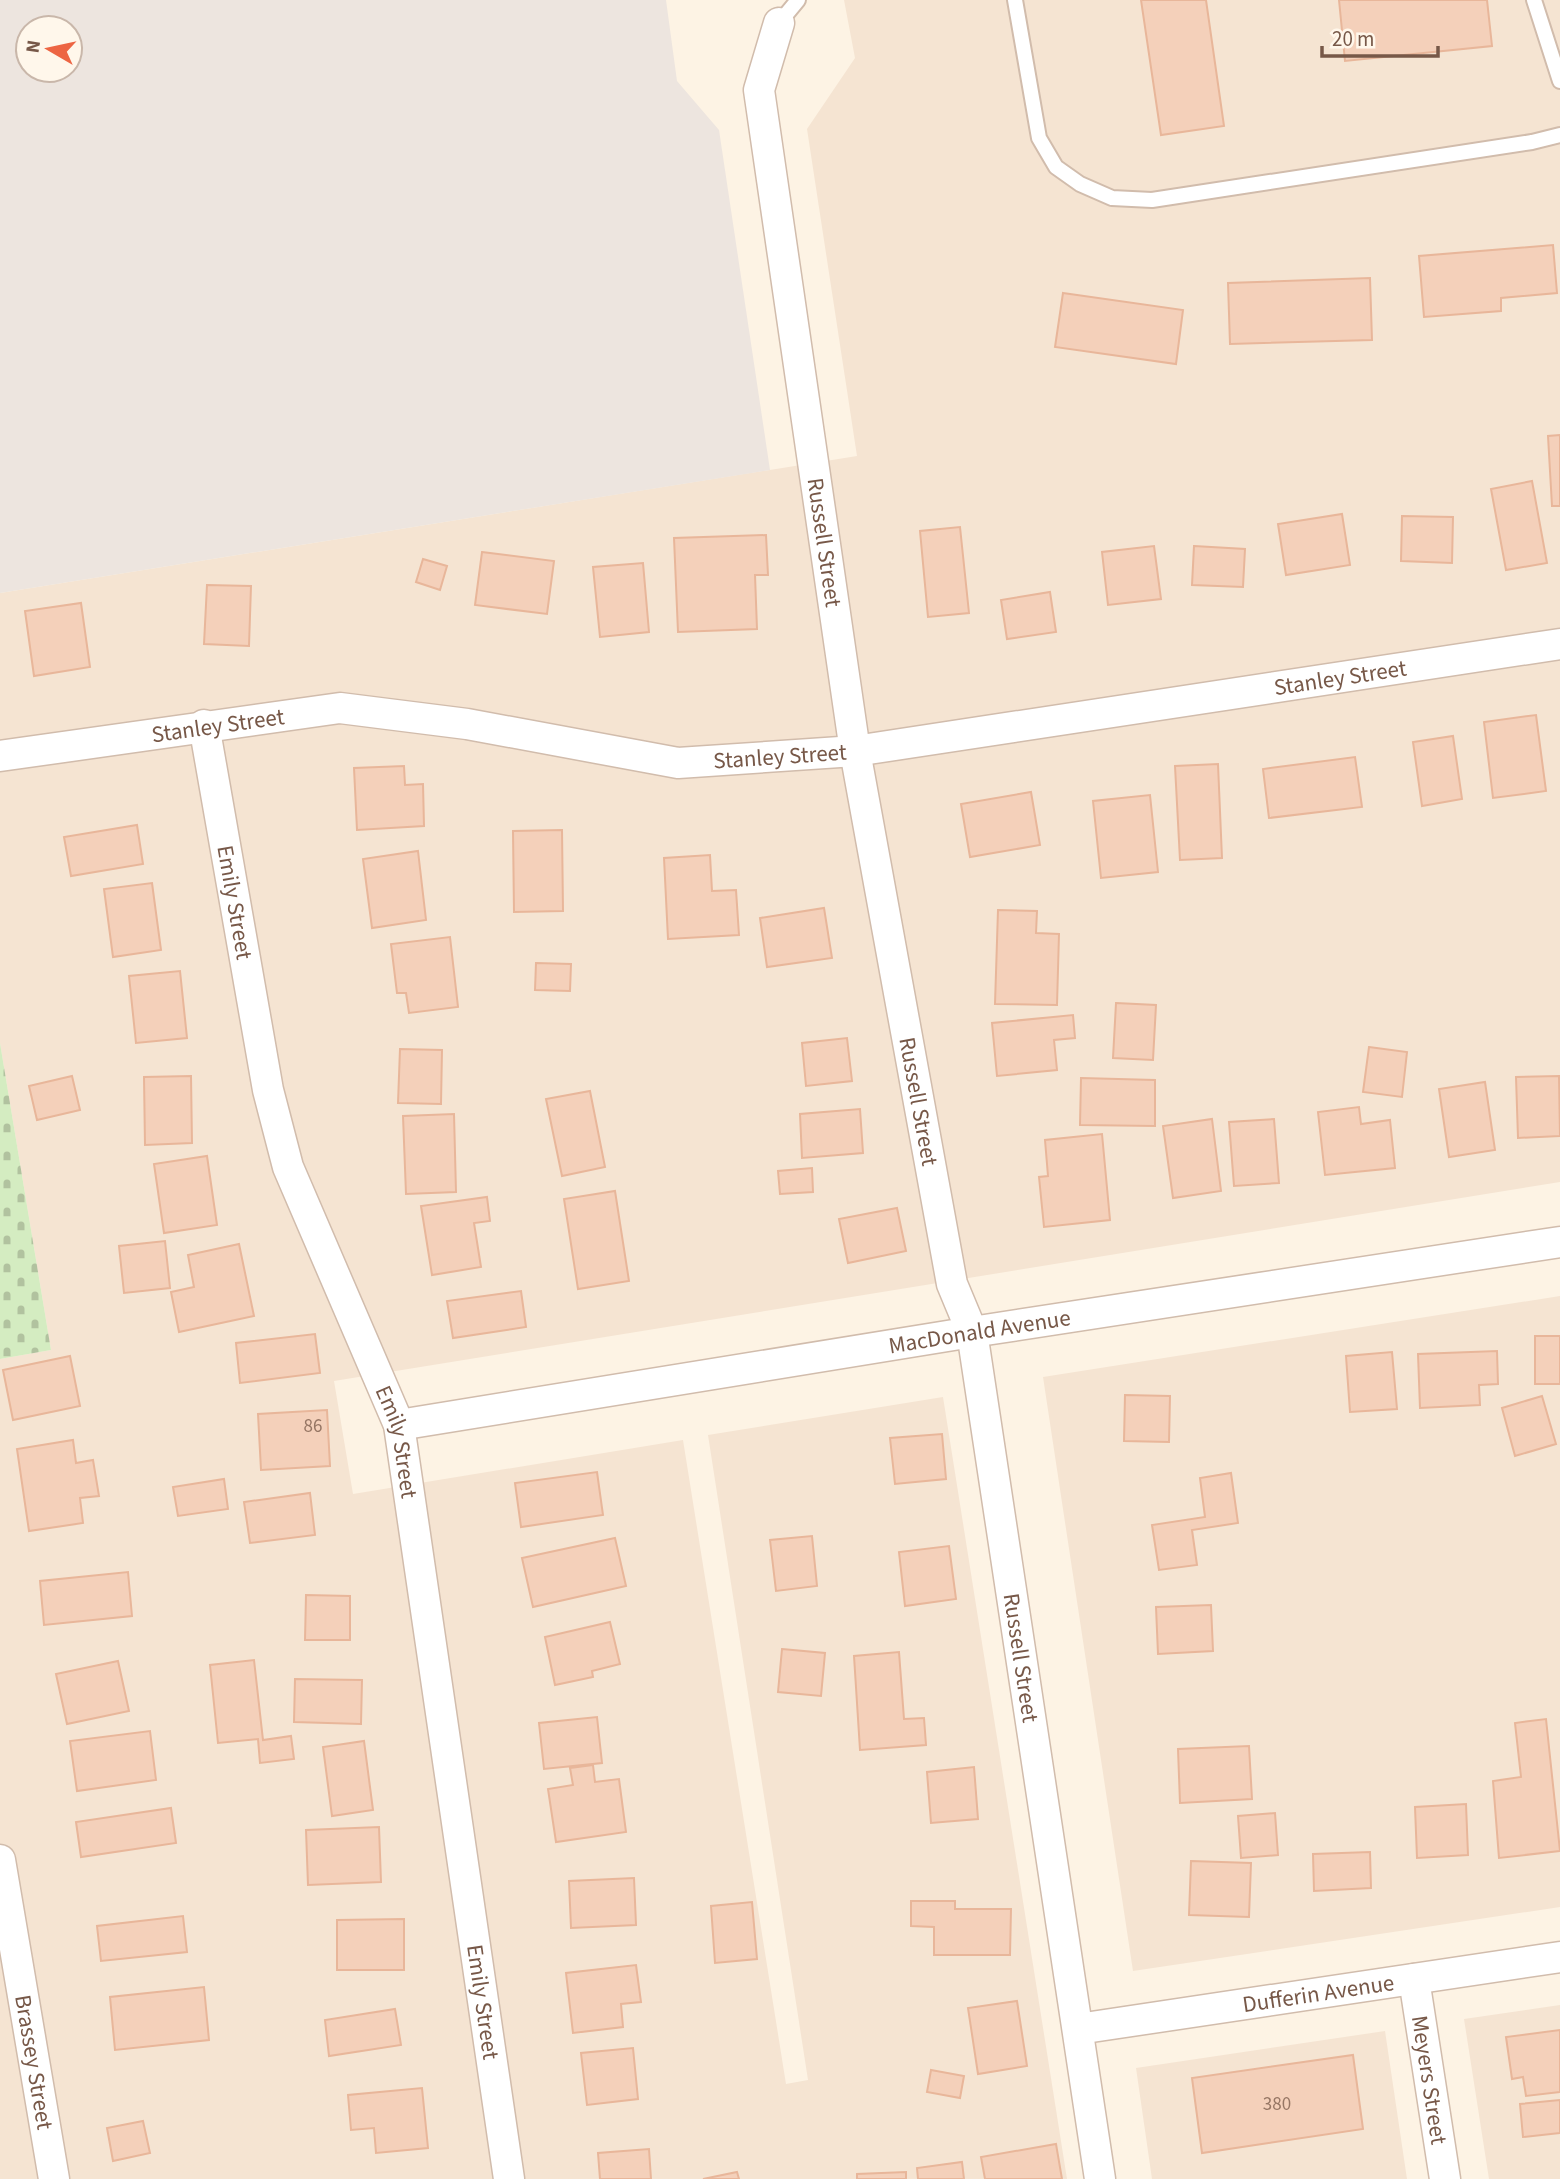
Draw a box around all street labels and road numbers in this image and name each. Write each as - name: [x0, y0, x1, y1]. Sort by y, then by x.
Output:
- street label: Russell Street: [799, 475, 850, 609]
- street label: Stanley Street: [1272, 651, 1409, 704]
- street label: Stanley Street: [149, 700, 287, 751]
- street label: Stanley Street: [712, 735, 848, 777]
- street label: Emily Street: [209, 842, 261, 962]
- street label: Russell Street: [891, 1034, 947, 1169]
- street label: MacDonald Avenue: [886, 1301, 1073, 1362]
- street label: Emily Street: [367, 1380, 426, 1501]
- street label: Russell Street: [995, 1591, 1047, 1725]
- street label: Emily Street: [458, 1942, 508, 2062]
- street label: Dufferin Avenue: [1240, 1965, 1396, 2021]
- street label: Brassey Street: [7, 1992, 62, 2132]
- street label: Meyers Street: [1403, 2013, 1456, 2147]

